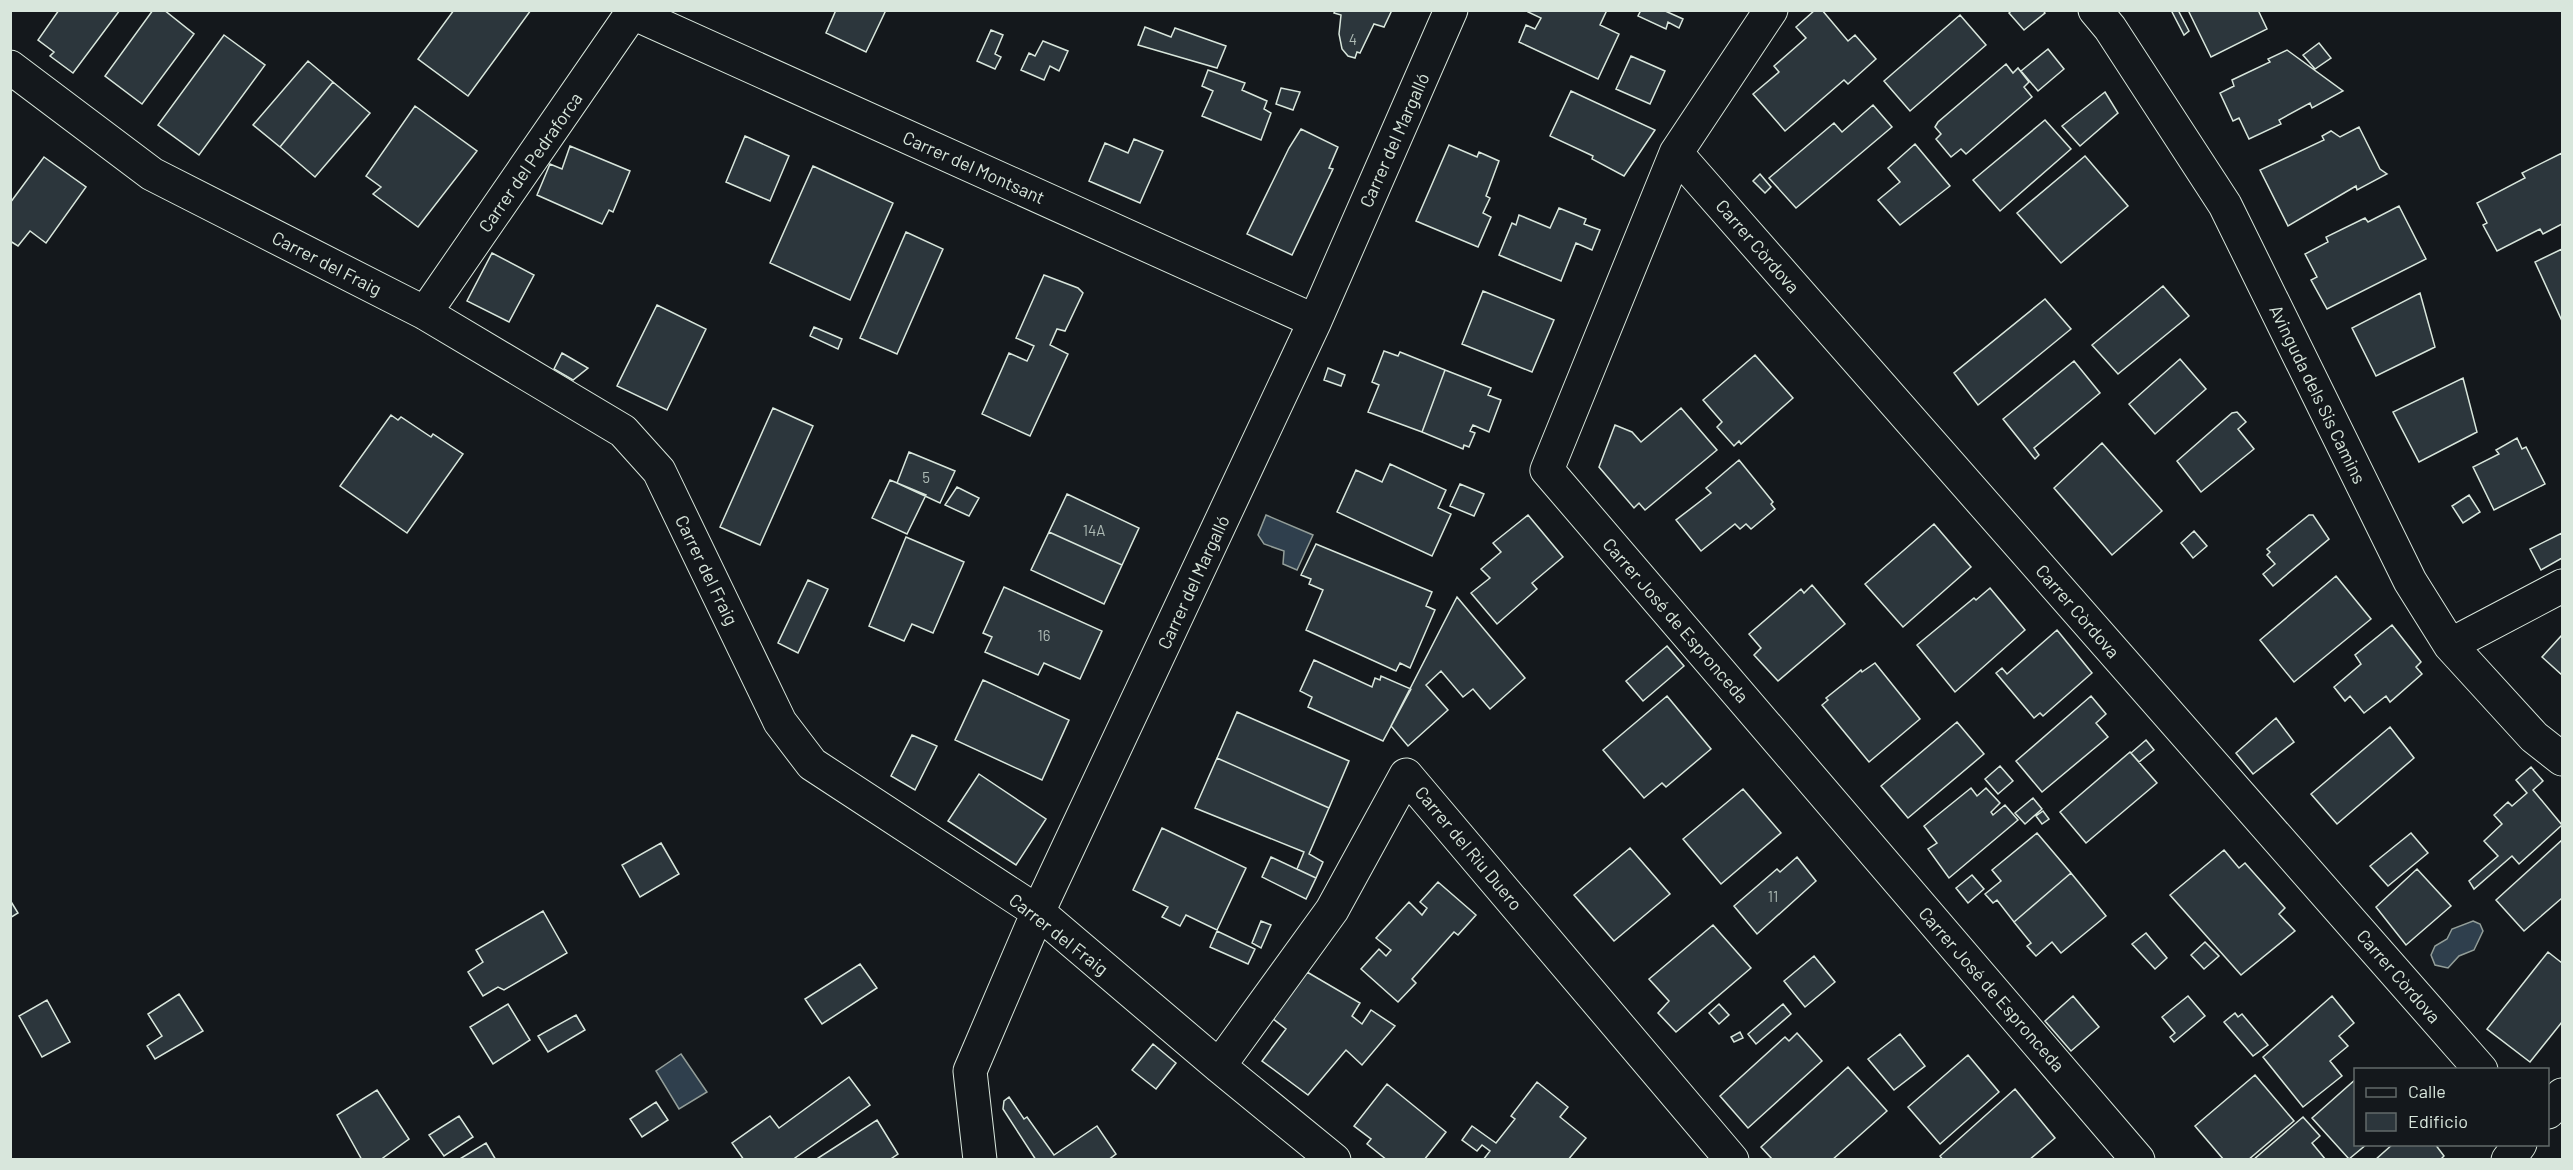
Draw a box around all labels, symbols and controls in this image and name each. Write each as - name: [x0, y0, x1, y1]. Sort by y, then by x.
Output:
- house number: 4: [1349, 30, 1357, 48]
- street label: Carrer del Margalló: [1354, 69, 1434, 211]
- street label: Carrer del Pedraforca: [473, 88, 587, 236]
- street label: Carrer del Montsant: [900, 126, 1048, 208]
- street label: Carrer Còrdova: [1711, 195, 1805, 297]
- street label: Carrer del Fraig: [269, 226, 385, 300]
- street label: Avinguda dels Sis Camins: [2265, 301, 2371, 487]
- house number: 5: [922, 468, 930, 486]
- street label: Carrer del Fraig: [671, 511, 743, 629]
- street label: Carrer del Margalló: [1152, 512, 1234, 652]
- house number: 14A: [1083, 521, 1105, 539]
- street label: Carrer José de Espronceda: [1598, 533, 1754, 707]
- street label: Carrer Còrdova: [2031, 560, 2125, 662]
- house number: 16: [1038, 626, 1050, 644]
- street label: Carrer del Riu Duero: [1411, 781, 1527, 915]
- house number: 11: [1768, 887, 1778, 905]
- street label: Carrer del Fraig: [1005, 888, 1113, 980]
- street label: Carrer José de Espronceda: [1914, 902, 2070, 1076]
- street label: Carrer Còrdova: [2352, 925, 2446, 1027]
- legend: [2354, 1068, 2549, 1146]
- text: Calle: [2408, 1080, 2446, 1102]
- text: Edificio: [2408, 1110, 2468, 1132]

